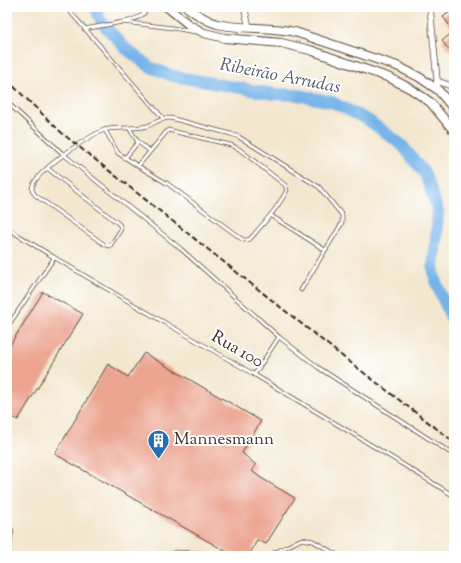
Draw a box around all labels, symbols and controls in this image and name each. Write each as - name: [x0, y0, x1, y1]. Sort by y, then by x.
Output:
- water label: Ribeirão Arrudas: [217, 53, 343, 101]
- street label: Rua 100: [207, 325, 267, 375]
- building icon: Mannesmann: [145, 427, 171, 460]
- place label: Mannesmann: [174, 428, 274, 452]

